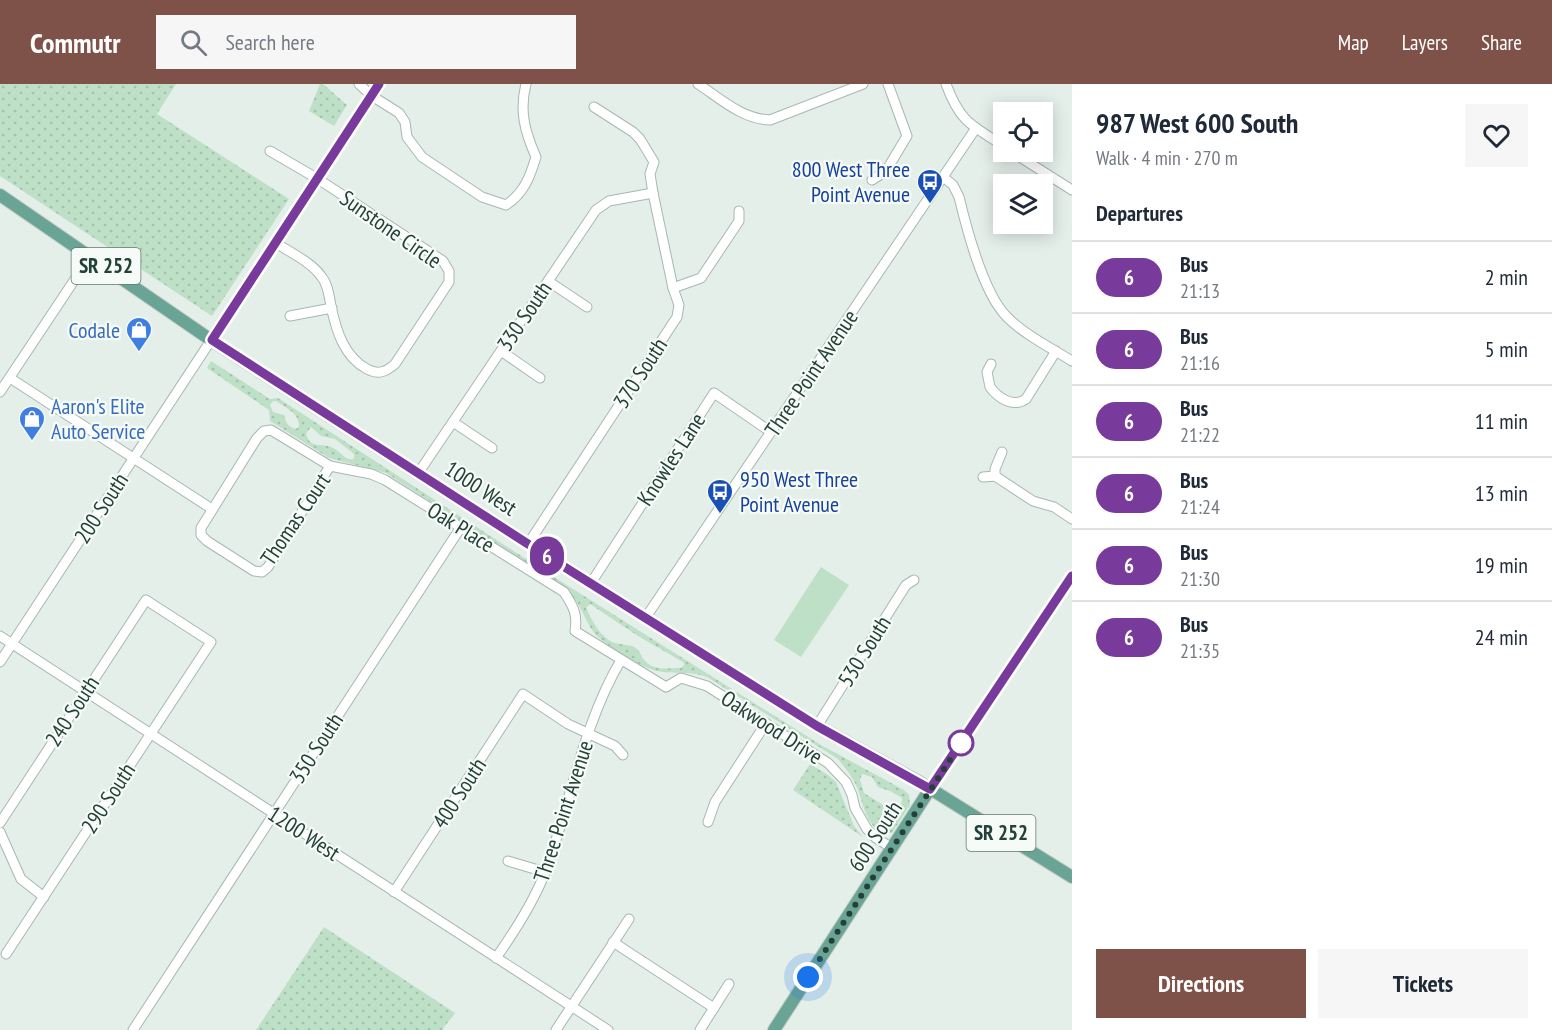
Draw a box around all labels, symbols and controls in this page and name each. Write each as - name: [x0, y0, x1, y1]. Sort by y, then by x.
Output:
- search box: [156, 15, 576, 69]
- text: Commutr: [30, 24, 120, 61]
- icon: search: [177, 26, 210, 59]
- text: Search here: [225, 28, 315, 56]
- text: Map: [1338, 29, 1369, 56]
- text: Layers: [1402, 29, 1448, 56]
- text: Share: [1481, 29, 1522, 56]
- map controls: [993, 102, 1053, 234]
- button: locate: [993, 102, 1053, 162]
- text: 987 West 600 South: [1096, 104, 1298, 141]
- button: heart: [1465, 104, 1528, 167]
- text: Walk · 4 min · 270 m: [1096, 145, 1238, 171]
- place label: 800 West Three Point Avenue: [792, 155, 910, 208]
- bus stop icon: 800 West Three Point Avenue: [915, 167, 945, 205]
- button: layers: [993, 174, 1053, 234]
- street label: Sunstone Circle: [335, 184, 447, 274]
- text: Departures: [1096, 199, 1183, 227]
- road number: SR 252: [72, 248, 140, 284]
- text: Bus: [1180, 250, 1208, 278]
- text: 2 min: [1485, 263, 1528, 291]
- text: 6: [1124, 264, 1134, 291]
- street label: 330 South: [490, 276, 558, 356]
- text: 21:13: [1180, 278, 1220, 304]
- street label: Three Point Avenue: [758, 304, 864, 442]
- shop icon: Codale: [124, 315, 154, 353]
- place label: Codale: [68, 316, 120, 344]
- text: Bus: [1180, 322, 1208, 350]
- street label: 370 South: [607, 332, 673, 414]
- text: 5 min: [1485, 335, 1528, 363]
- text: 6: [1124, 336, 1134, 363]
- text: 21:16: [1180, 350, 1220, 376]
- place label: Aaron's Elite Auto Service: [51, 392, 145, 445]
- text: Bus: [1180, 394, 1208, 422]
- shop icon: Aaron's Elite Auto Service: [17, 404, 47, 442]
- street label: Knowles Lane: [631, 407, 711, 511]
- text: 11 min: [1475, 407, 1528, 435]
- text: 6: [1124, 408, 1134, 435]
- text: 21:22: [1180, 422, 1220, 448]
- street label: 1000 West: [440, 454, 522, 522]
- place label: 950 West Three Point Avenue: [740, 465, 858, 518]
- text: Bus: [1180, 466, 1208, 494]
- street label: 200 South: [68, 467, 134, 549]
- street label: Thomas Court: [254, 467, 336, 571]
- bus stop icon: 950 West Three Point Avenue: [705, 477, 735, 515]
- text: 13 min: [1475, 479, 1528, 507]
- text: 6: [1124, 480, 1134, 507]
- text: 21:24: [1180, 494, 1220, 520]
- street label: Oak Place: [422, 496, 500, 558]
- line badge: 6: [528, 536, 566, 576]
- text: Bus: [1180, 538, 1208, 566]
- text: 6: [542, 543, 552, 570]
- text: 19 min: [1475, 551, 1528, 579]
- text: 6: [1124, 552, 1134, 579]
- text: 21:30: [1180, 566, 1220, 592]
- street label: 530 South: [831, 610, 897, 692]
- text: Bus: [1180, 610, 1208, 638]
- text: 24 min: [1475, 623, 1528, 651]
- text: 6: [1124, 624, 1134, 651]
- text: 21:35: [1180, 638, 1220, 664]
- street label: 240 South: [39, 670, 105, 752]
- street label: Oakwood Drive: [716, 684, 828, 770]
- street label: 350 South: [283, 707, 349, 789]
- unlabelled marker: [948, 730, 974, 756]
- street label: Three Point Avenue: [527, 737, 599, 885]
- street label: 400 South: [426, 752, 492, 834]
- street label: 290 South: [75, 757, 141, 839]
- street label: 600 South: [842, 795, 908, 877]
- street label: 1200 West: [263, 799, 345, 867]
- road number: SR 252: [966, 815, 1036, 851]
- button: Directions: [1096, 949, 1306, 1018]
- button: Tickets: [1318, 949, 1528, 1018]
- your location: [793, 962, 823, 992]

